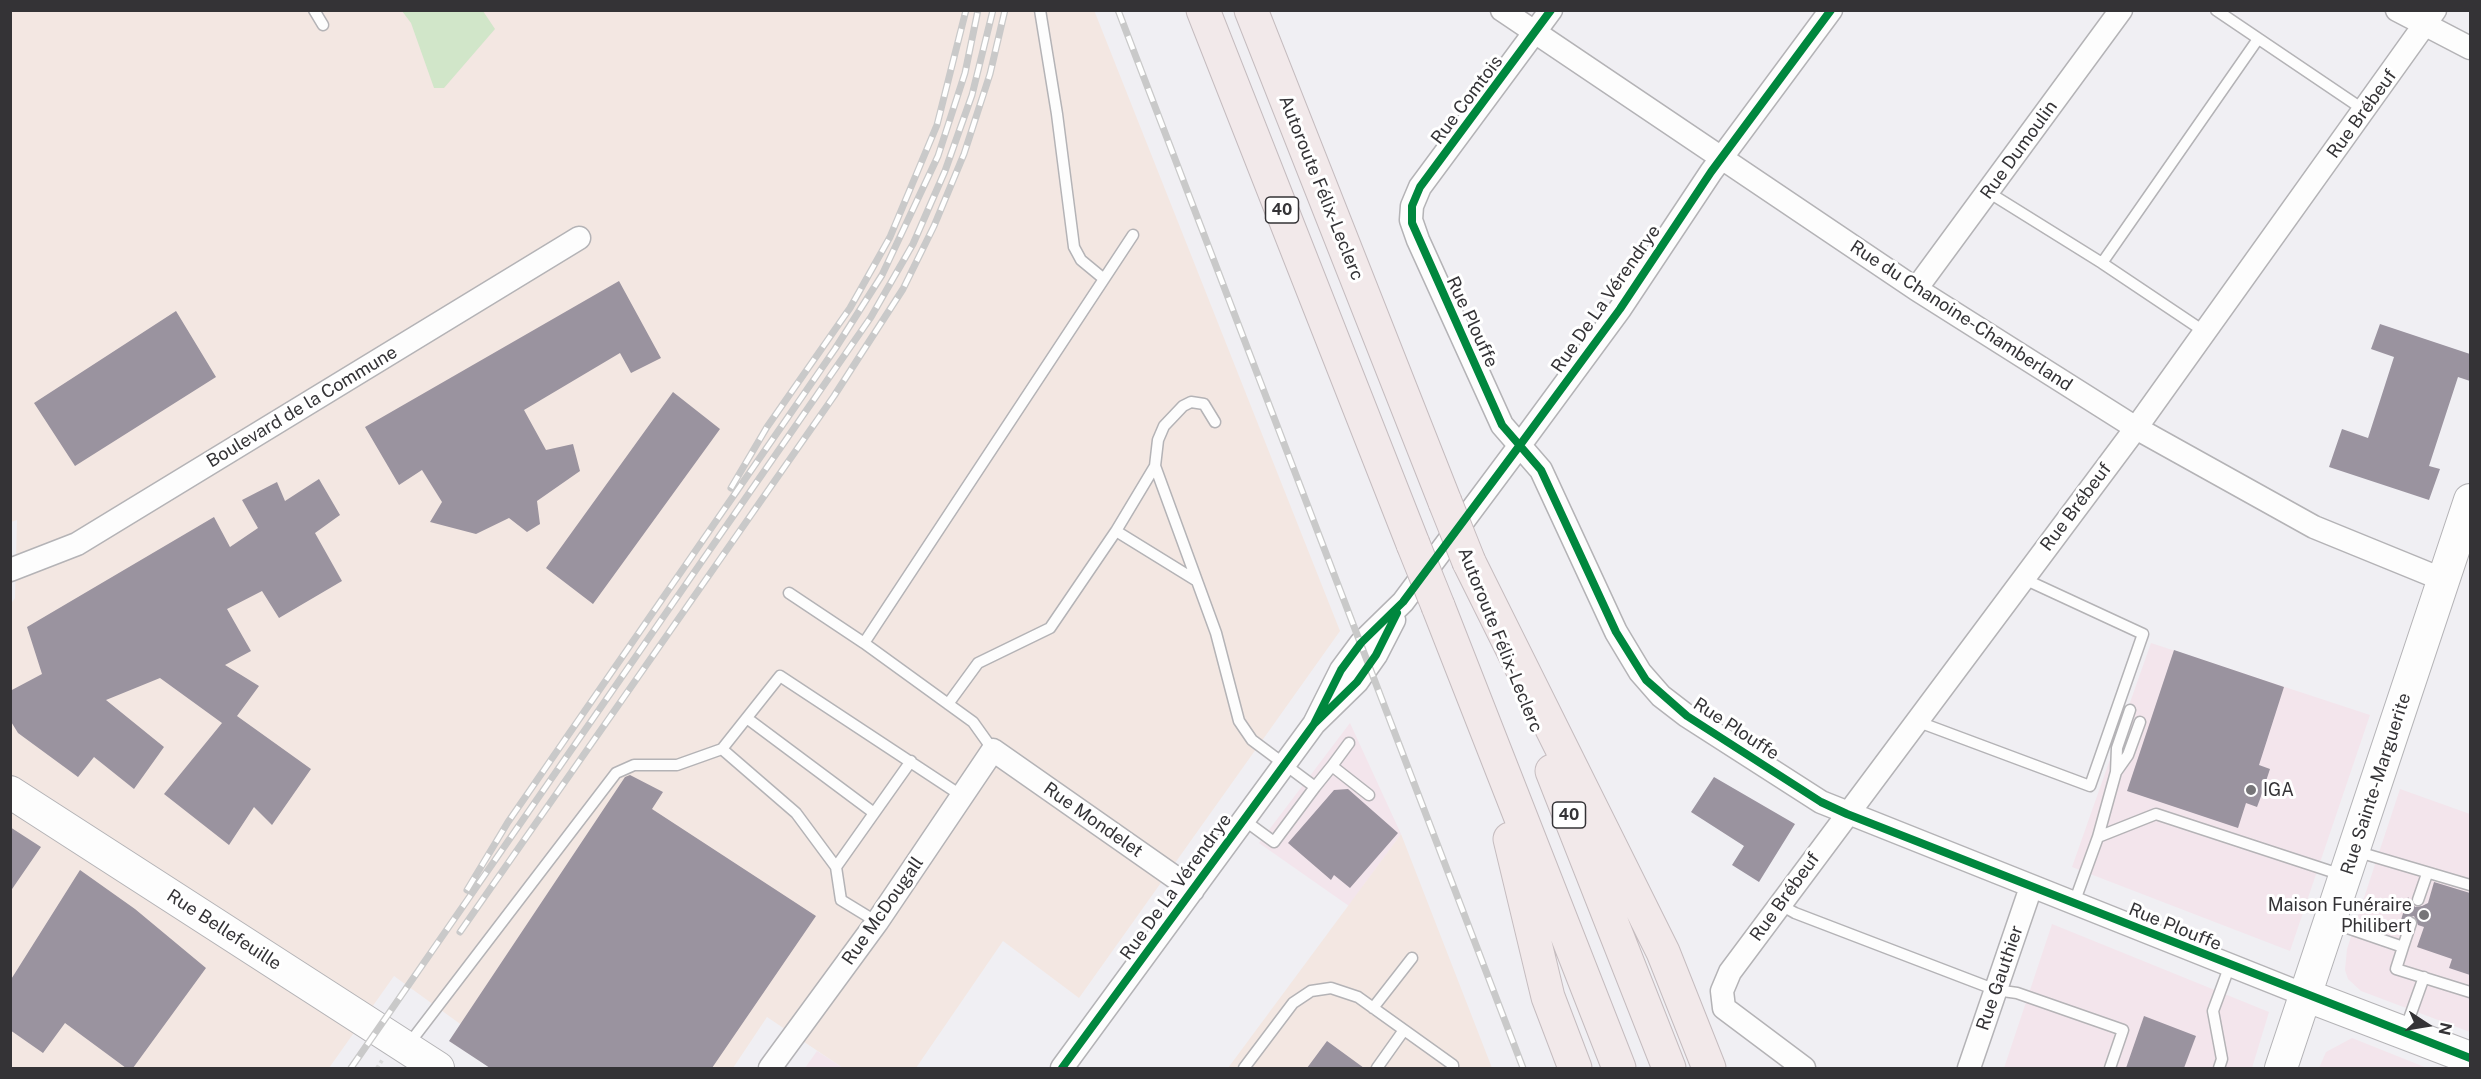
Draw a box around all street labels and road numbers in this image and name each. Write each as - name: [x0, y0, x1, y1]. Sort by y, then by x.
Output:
- street label: Rue Comtois: [1427, 51, 1507, 149]
- street label: Rue Brébeuf: [2322, 65, 2402, 163]
- street label: Autoroute Félix-Leclerc: [1274, 92, 1368, 284]
- street label: Rue Dumoulin: [1976, 96, 2062, 204]
- road number: 40: [1266, 197, 1298, 223]
- street label: Rue De La Vérendrye: [1547, 221, 1665, 377]
- street label: Rue du Chanoine-Chamberland: [1846, 236, 2076, 396]
- street label: Rue Plouffe: [1442, 273, 1502, 371]
- street label: Boulevard de la Commune: [203, 341, 401, 473]
- street label: Rue Brébeuf: [2036, 459, 2116, 555]
- street label: Autoroute Félix-Leclerc: [1453, 544, 1547, 736]
- street label: Rue Sainte-Marguerite: [2336, 690, 2416, 878]
- street label: Rue Plouffe: [1689, 693, 1783, 765]
- street label: Rue Mondelet: [1039, 778, 1147, 862]
- road number: 40: [1552, 802, 1586, 828]
- street label: Rue De La Vérendrye: [1116, 810, 1236, 964]
- street label: Rue Brébeuf: [1745, 848, 1825, 946]
- street label: Rue McDougall: [838, 853, 928, 969]
- street label: Rue Bellefeuille: [163, 885, 285, 975]
- street label: Rue Plouffe: [2126, 899, 2224, 955]
- street label: Rue Gauthier: [1972, 923, 2028, 1033]

